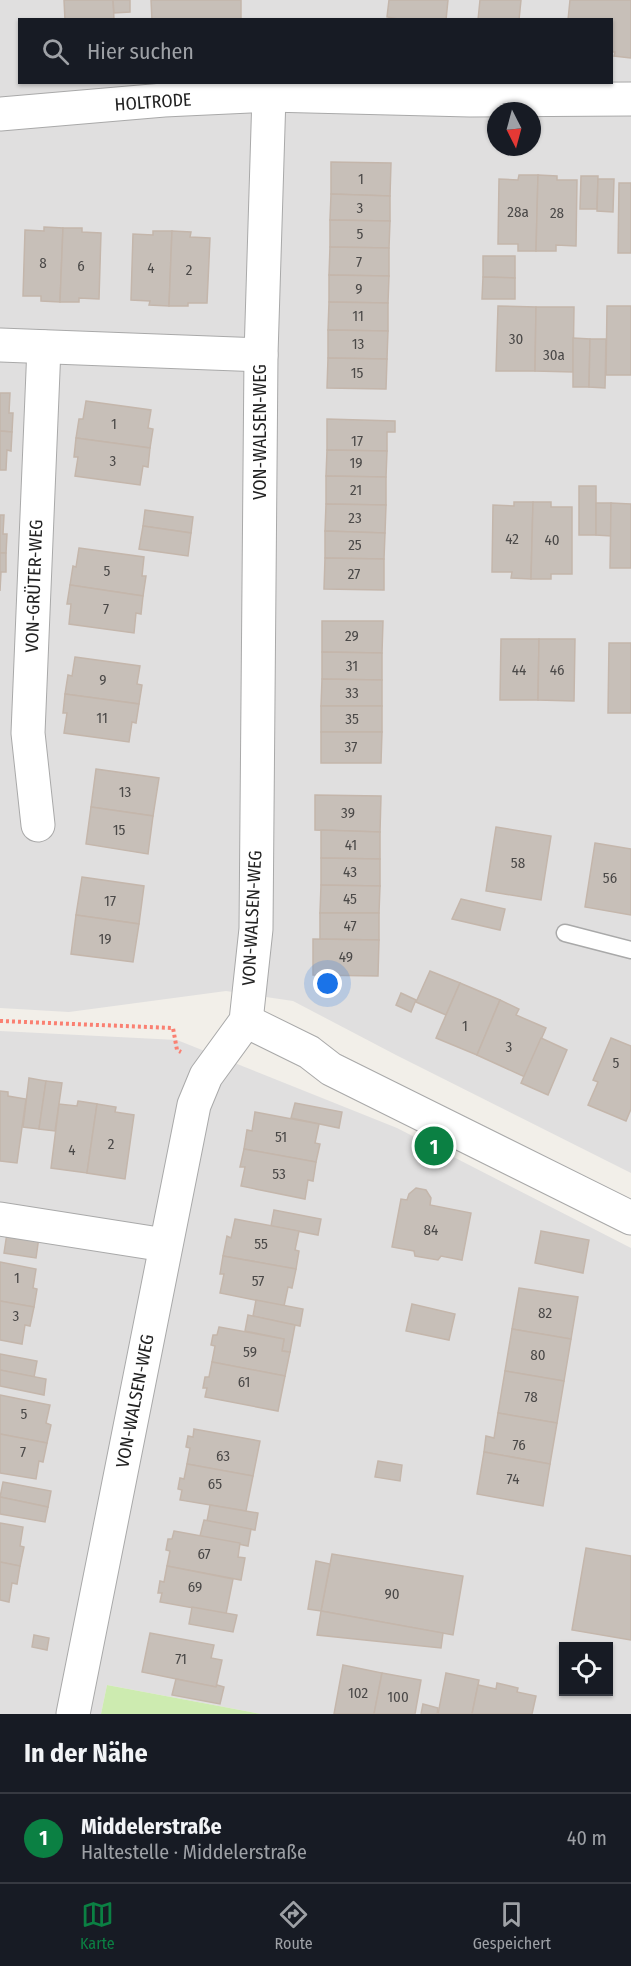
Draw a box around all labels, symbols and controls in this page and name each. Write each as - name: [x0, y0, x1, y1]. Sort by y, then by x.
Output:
- search box: [18, 18, 613, 84]
- icon: search: [39, 35, 72, 68]
- text: Hier suchen: [87, 38, 194, 65]
- street label: HOLTRODE: [114, 88, 192, 116]
- north arrow: [487, 102, 541, 156]
- house number: 1: [358, 170, 364, 188]
- house number: 3: [357, 199, 364, 217]
- house number: 28a: [507, 203, 529, 221]
- house number: 28: [550, 204, 564, 222]
- house number: 5: [357, 225, 364, 243]
- house number: 7: [356, 253, 362, 271]
- house number: 8: [39, 254, 47, 272]
- house number: 6: [77, 257, 85, 275]
- house number: 4: [147, 259, 155, 277]
- house number: 2: [186, 261, 193, 279]
- house number: 9: [355, 280, 363, 298]
- house number: 11: [352, 307, 364, 325]
- house number: 30: [509, 330, 523, 348]
- house number: 13: [352, 335, 365, 353]
- house number: 30a: [543, 346, 565, 364]
- street label: VON-WALSEN-WEG: [249, 364, 271, 500]
- house number: 15: [351, 364, 363, 382]
- house number: 1: [111, 415, 117, 433]
- house number: 17: [351, 432, 363, 450]
- house number: 3: [110, 452, 117, 470]
- house number: 19: [349, 454, 363, 472]
- house number: 21: [350, 481, 362, 499]
- house number: 23: [348, 509, 362, 527]
- street label: VON-GRÜTER-WEG: [21, 519, 47, 653]
- house number: 42: [505, 530, 519, 548]
- house number: 40: [544, 531, 560, 549]
- house number: 25: [348, 536, 362, 554]
- house number: 5: [104, 562, 111, 580]
- house number: 27: [348, 565, 360, 583]
- house number: 7: [103, 600, 109, 618]
- house number: 29: [345, 627, 359, 645]
- house number: 31: [346, 657, 358, 675]
- house number: 44: [512, 661, 526, 679]
- house number: 46: [550, 661, 564, 679]
- house number: 9: [99, 671, 107, 689]
- house number: 33: [345, 684, 359, 702]
- house number: 11: [96, 709, 108, 727]
- house number: 35: [345, 710, 359, 728]
- house number: 37: [345, 738, 357, 756]
- house number: 13: [119, 783, 132, 801]
- house number: 39: [341, 804, 355, 822]
- house number: 15: [113, 821, 125, 839]
- house number: 41: [345, 836, 357, 854]
- street label: VON-WALSEN-WEG: [237, 850, 267, 986]
- house number: 58: [511, 854, 525, 872]
- house number: 43: [343, 863, 357, 881]
- house number: 56: [603, 869, 617, 887]
- house number: 45: [343, 890, 357, 908]
- house number: 17: [104, 892, 116, 910]
- house number: 47: [343, 917, 357, 935]
- house number: 19: [98, 930, 112, 948]
- house number: 49: [339, 948, 353, 966]
- your location: [313, 969, 342, 998]
- house number: 1: [462, 1017, 468, 1035]
- house number: 3: [506, 1038, 513, 1056]
- house number: 5: [613, 1054, 620, 1072]
- pin: 1: [414, 1124, 454, 1168]
- house number: 51: [275, 1128, 287, 1146]
- house number: 2: [108, 1135, 115, 1153]
- house number: 4: [68, 1141, 76, 1159]
- house number: 53: [272, 1165, 286, 1183]
- house number: 84: [424, 1221, 438, 1239]
- house number: 55: [254, 1235, 268, 1253]
- house number: 1: [14, 1269, 20, 1287]
- house number: 57: [252, 1272, 264, 1290]
- house number: 82: [538, 1304, 552, 1322]
- house number: 3: [13, 1307, 20, 1325]
- street label: VON-WALSEN-WEG: [111, 1332, 159, 1470]
- house number: 59: [243, 1343, 257, 1361]
- house number: 80: [530, 1346, 546, 1364]
- house number: 61: [238, 1373, 250, 1391]
- house number: 78: [524, 1388, 538, 1406]
- house number: 5: [21, 1405, 28, 1423]
- house number: 76: [512, 1436, 526, 1454]
- house number: 7: [20, 1443, 26, 1461]
- house number: 63: [216, 1447, 230, 1465]
- house number: 74: [507, 1470, 519, 1488]
- house number: 65: [208, 1475, 222, 1493]
- house number: 67: [197, 1545, 211, 1563]
- house number: 69: [188, 1578, 202, 1596]
- house number: 90: [384, 1585, 400, 1603]
- map controls: [559, 1642, 613, 1696]
- button: locate: [559, 1642, 613, 1696]
- house number: 71: [175, 1650, 187, 1668]
- house number: 102: [348, 1684, 368, 1702]
- house number: 100: [387, 1688, 409, 1706]
- text: In der Nähe: [24, 1738, 148, 1769]
- text: Middelerstraße: [81, 1813, 222, 1840]
- text: 1: [39, 1826, 48, 1850]
- text: 40 m: [567, 1826, 607, 1850]
- text: Haltestelle · Middelerstraße: [81, 1840, 307, 1864]
- tab: Karte: [80, 1898, 115, 1953]
- tab: Route: [275, 1898, 313, 1953]
- tab: Gespeichert: [473, 1898, 551, 1953]

